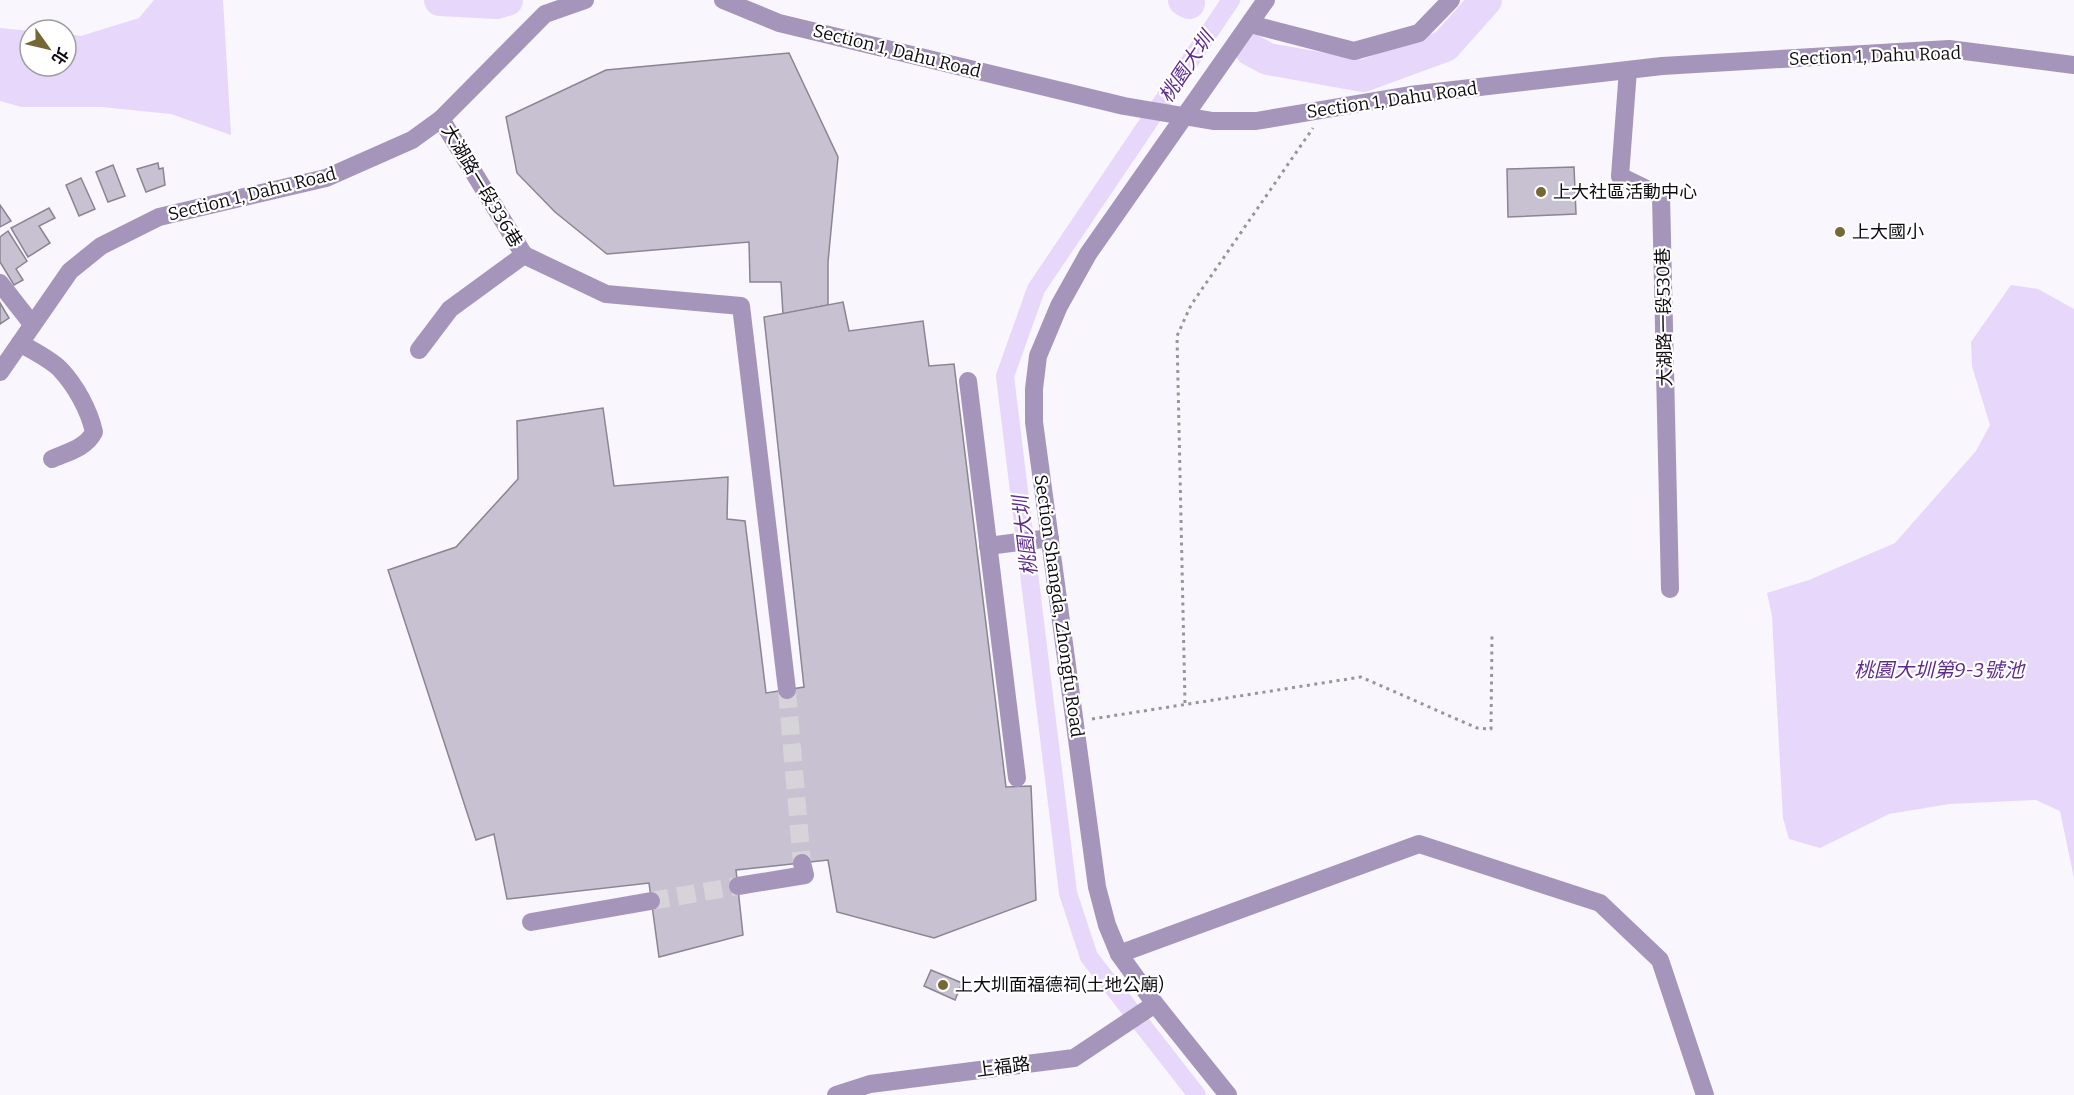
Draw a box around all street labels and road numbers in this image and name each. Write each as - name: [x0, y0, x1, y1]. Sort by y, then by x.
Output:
- street label: Section 1, Dahu Road: [811, 19, 984, 83]
- street label: Section 1, Dahu Road: [1789, 42, 1962, 70]
- street label: Section 1, Dahu Road: [1305, 77, 1479, 123]
- street label: 大湖路一段336巷: [437, 121, 527, 251]
- street label: Section 1, Dahu Road: [166, 162, 339, 226]
- street label: 大湖路一段530巷: [1652, 247, 1676, 387]
- street label: Section Shangda, Zhongfu Road: [1030, 473, 1088, 739]
- street label: 上福路: [975, 1053, 1031, 1081]

